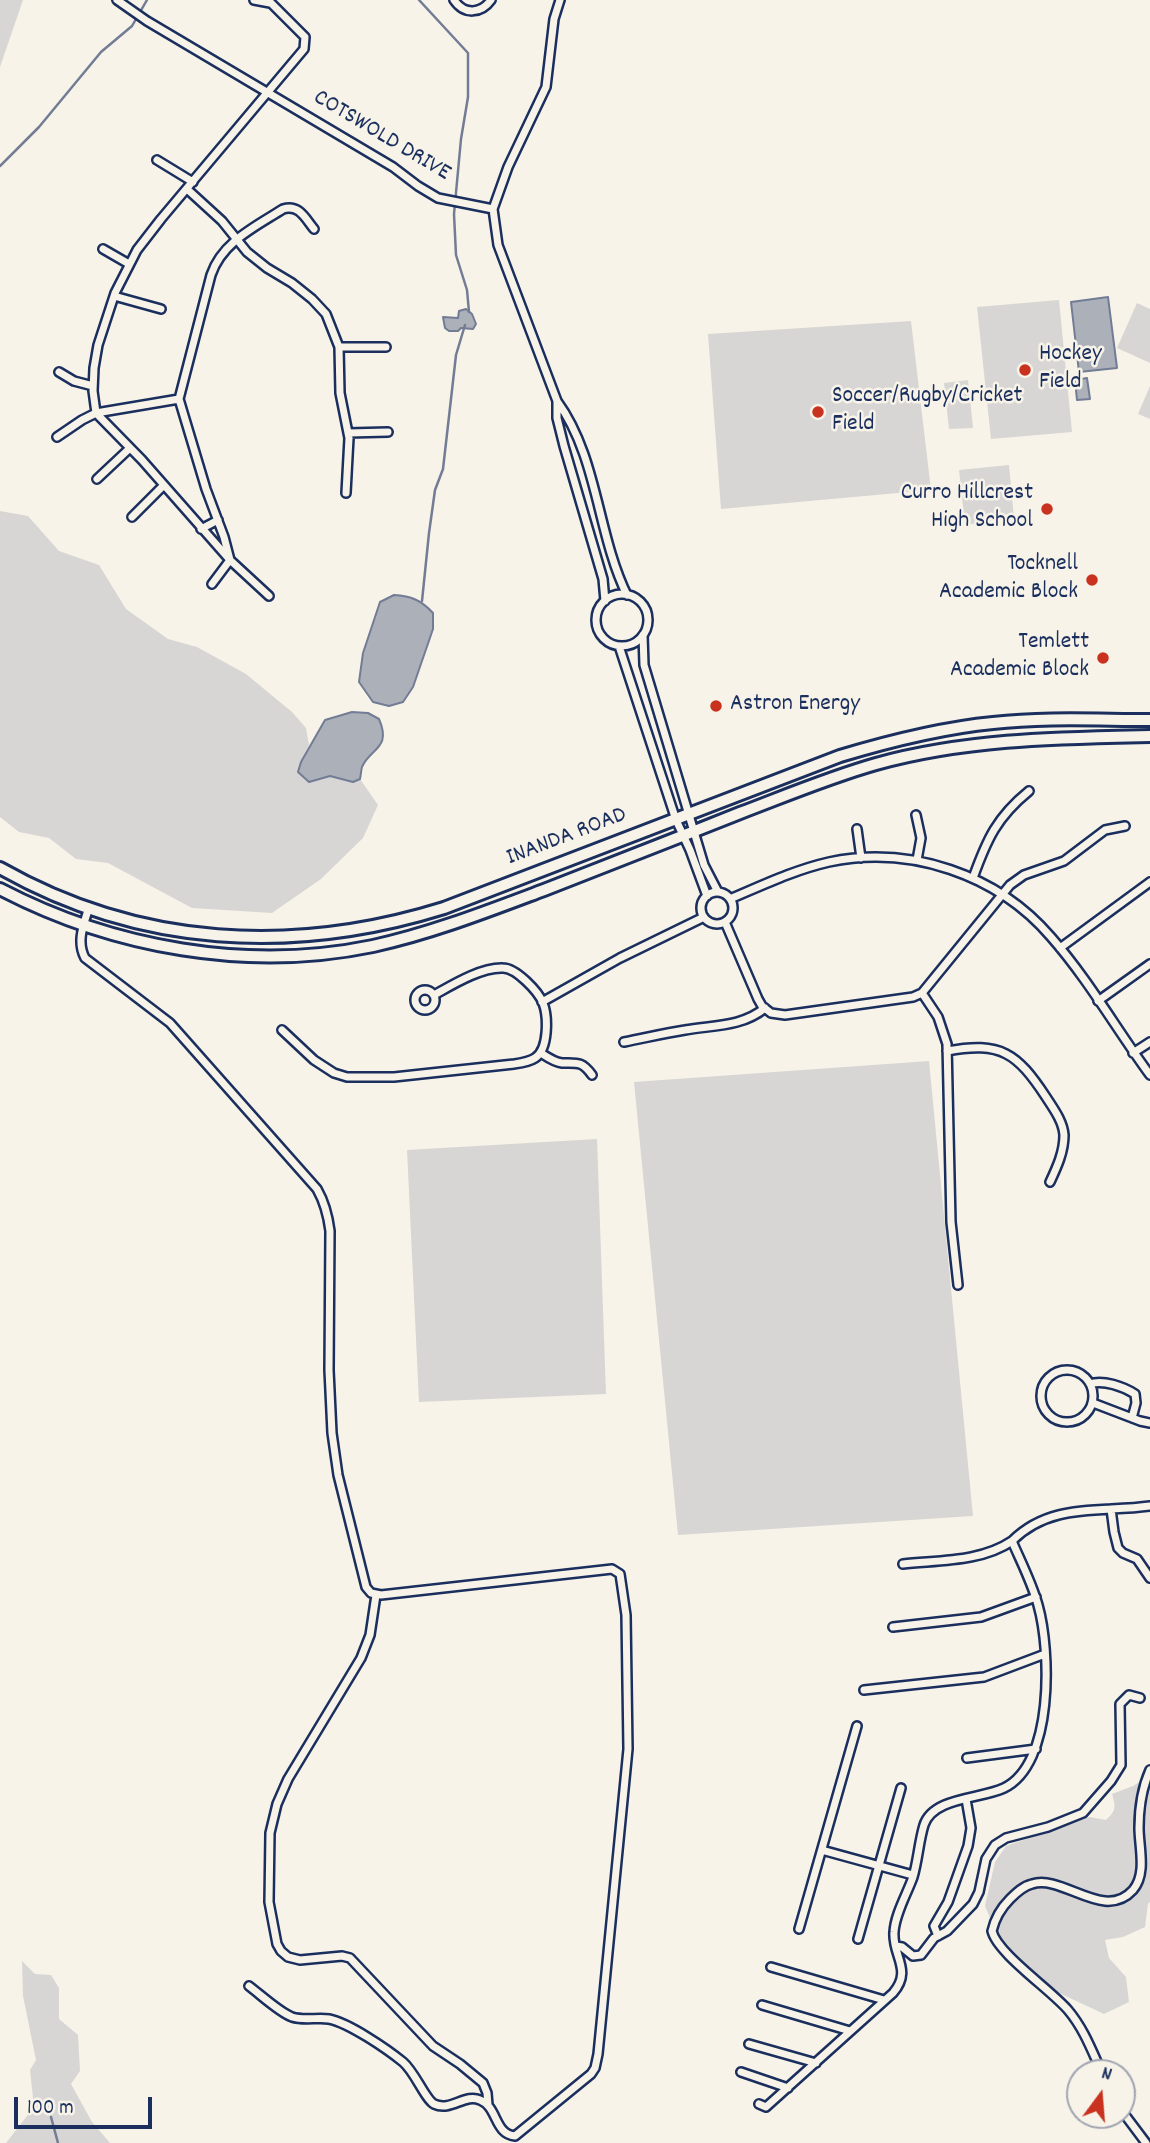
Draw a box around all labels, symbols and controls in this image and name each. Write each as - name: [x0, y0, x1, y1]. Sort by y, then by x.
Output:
- street label: COTSWOLD DRIVE: [307, 85, 455, 189]
- place label: Hockey Field: [1039, 342, 1102, 398]
- marker: Hockey Field: [1017, 362, 1033, 378]
- place label: Soccer/Rugby/Cricket Field: [832, 384, 1022, 440]
- marker: Soccer/Rugby/Cricket Field: [810, 404, 826, 420]
- place label: Curro Hillcrest High School: [901, 481, 1033, 537]
- marker: Curro Hillcrest High School: [1039, 501, 1055, 517]
- place label: Tocknell Academic Block: [939, 552, 1078, 608]
- marker: Tocknell Academic Block: [1084, 572, 1100, 588]
- place label: Temlett Academic Block: [950, 630, 1089, 686]
- marker: Temlett Academic Block: [1095, 650, 1111, 666]
- place label: Astron Energy: [730, 692, 860, 720]
- marker: Astron Energy: [708, 698, 724, 714]
- street label: INANDA ROAD: [503, 802, 631, 874]
- north arrow: [1066, 2059, 1136, 2129]
- text: N: [1098, 2061, 1115, 2090]
- scale bar: [18, 2084, 156, 2128]
- text: 100 m: [27, 2094, 74, 2124]

